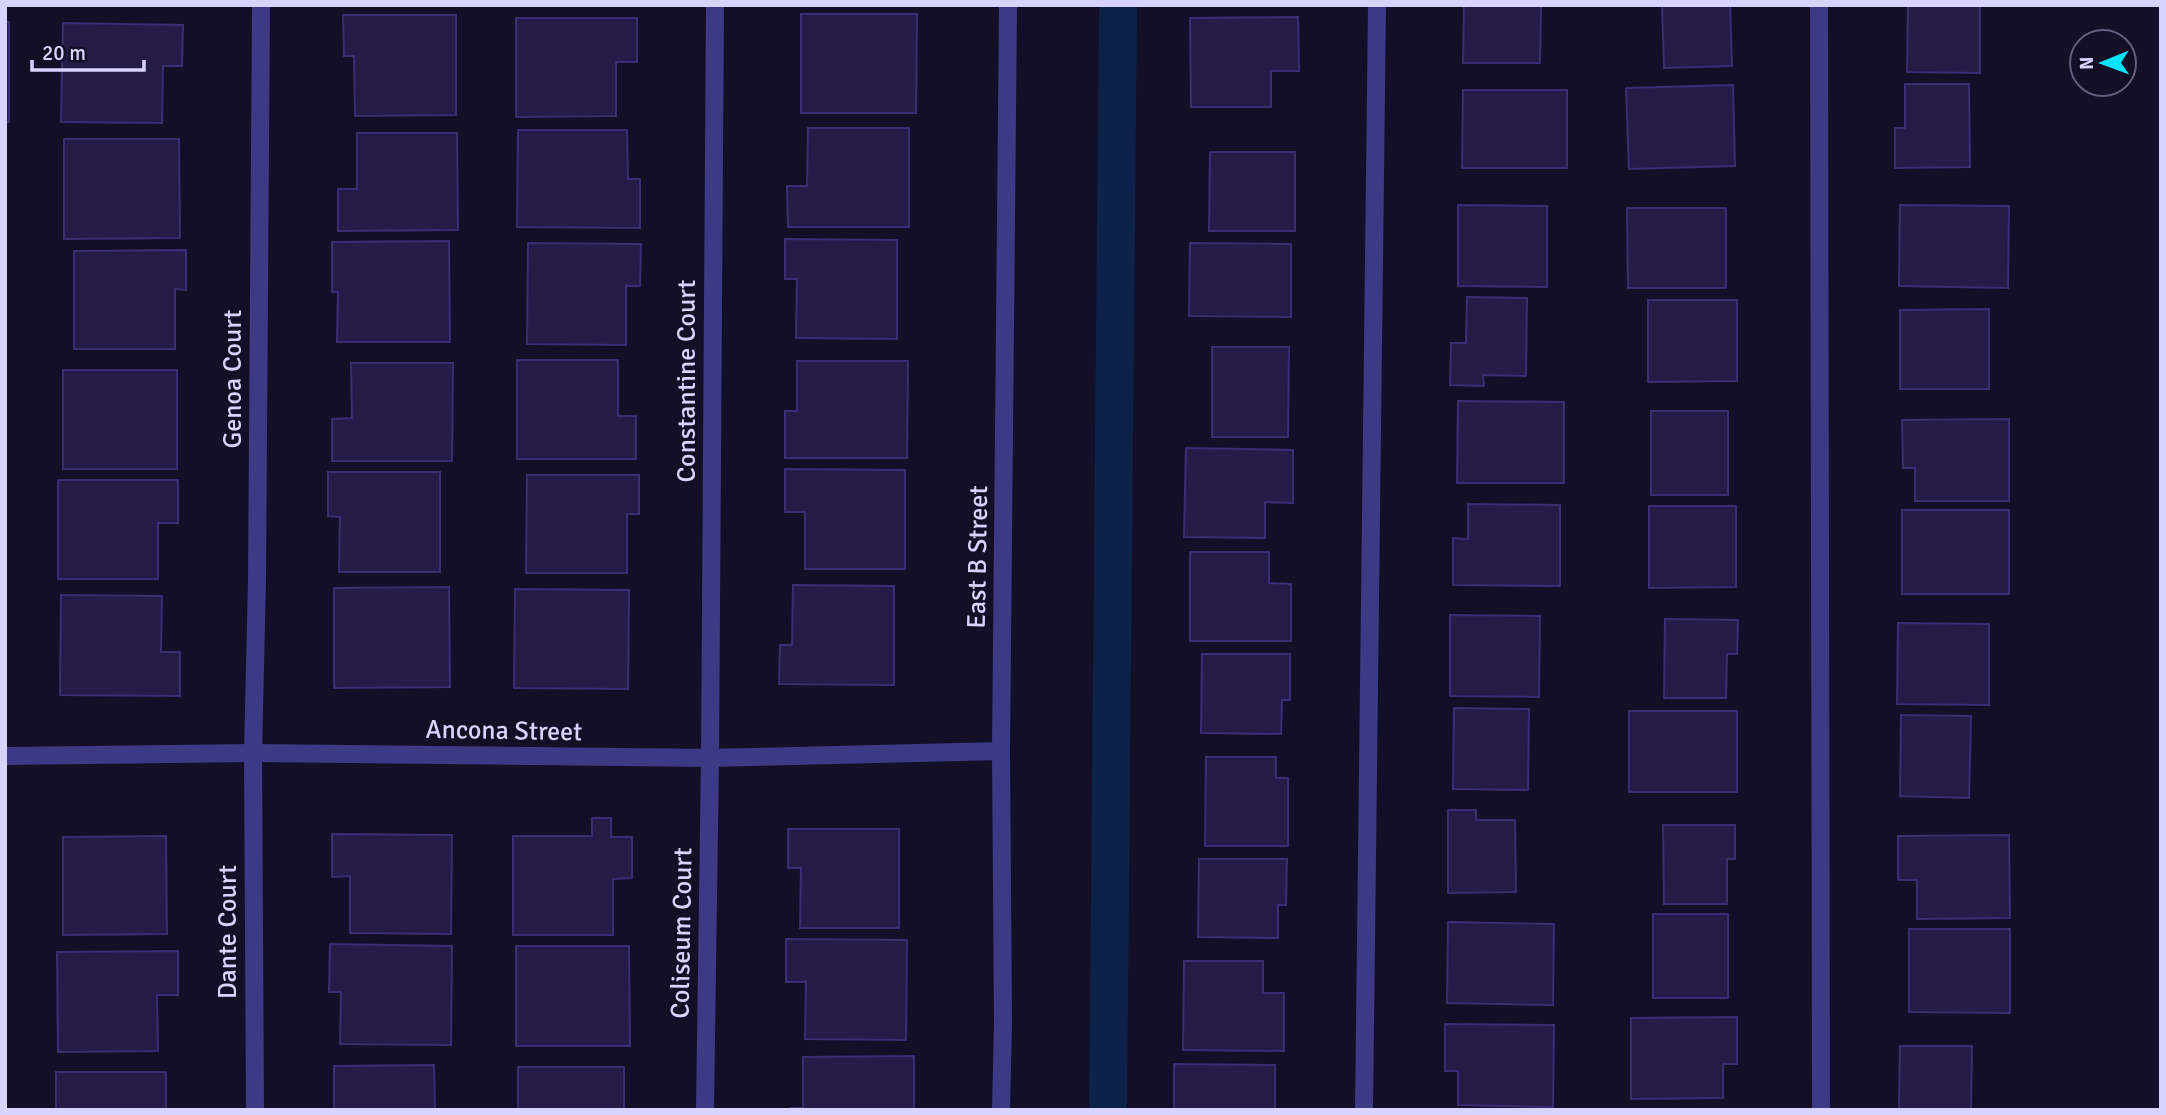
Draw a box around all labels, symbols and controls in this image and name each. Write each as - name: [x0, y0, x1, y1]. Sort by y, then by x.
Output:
- scale bar: [32, 28, 144, 72]
- north arrow: [2068, 28, 2138, 98]
- text: 20 m: [42, 40, 86, 66]
- text: N: [2075, 56, 2099, 70]
- street label: Constantine Court: [671, 280, 703, 482]
- street label: Genoa Court: [217, 310, 249, 448]
- street label: East B Street: [961, 485, 995, 629]
- street label: Ancona Street: [425, 714, 583, 748]
- street label: Coliseum Court: [665, 847, 699, 1019]
- street label: Dante Court: [212, 865, 244, 999]

